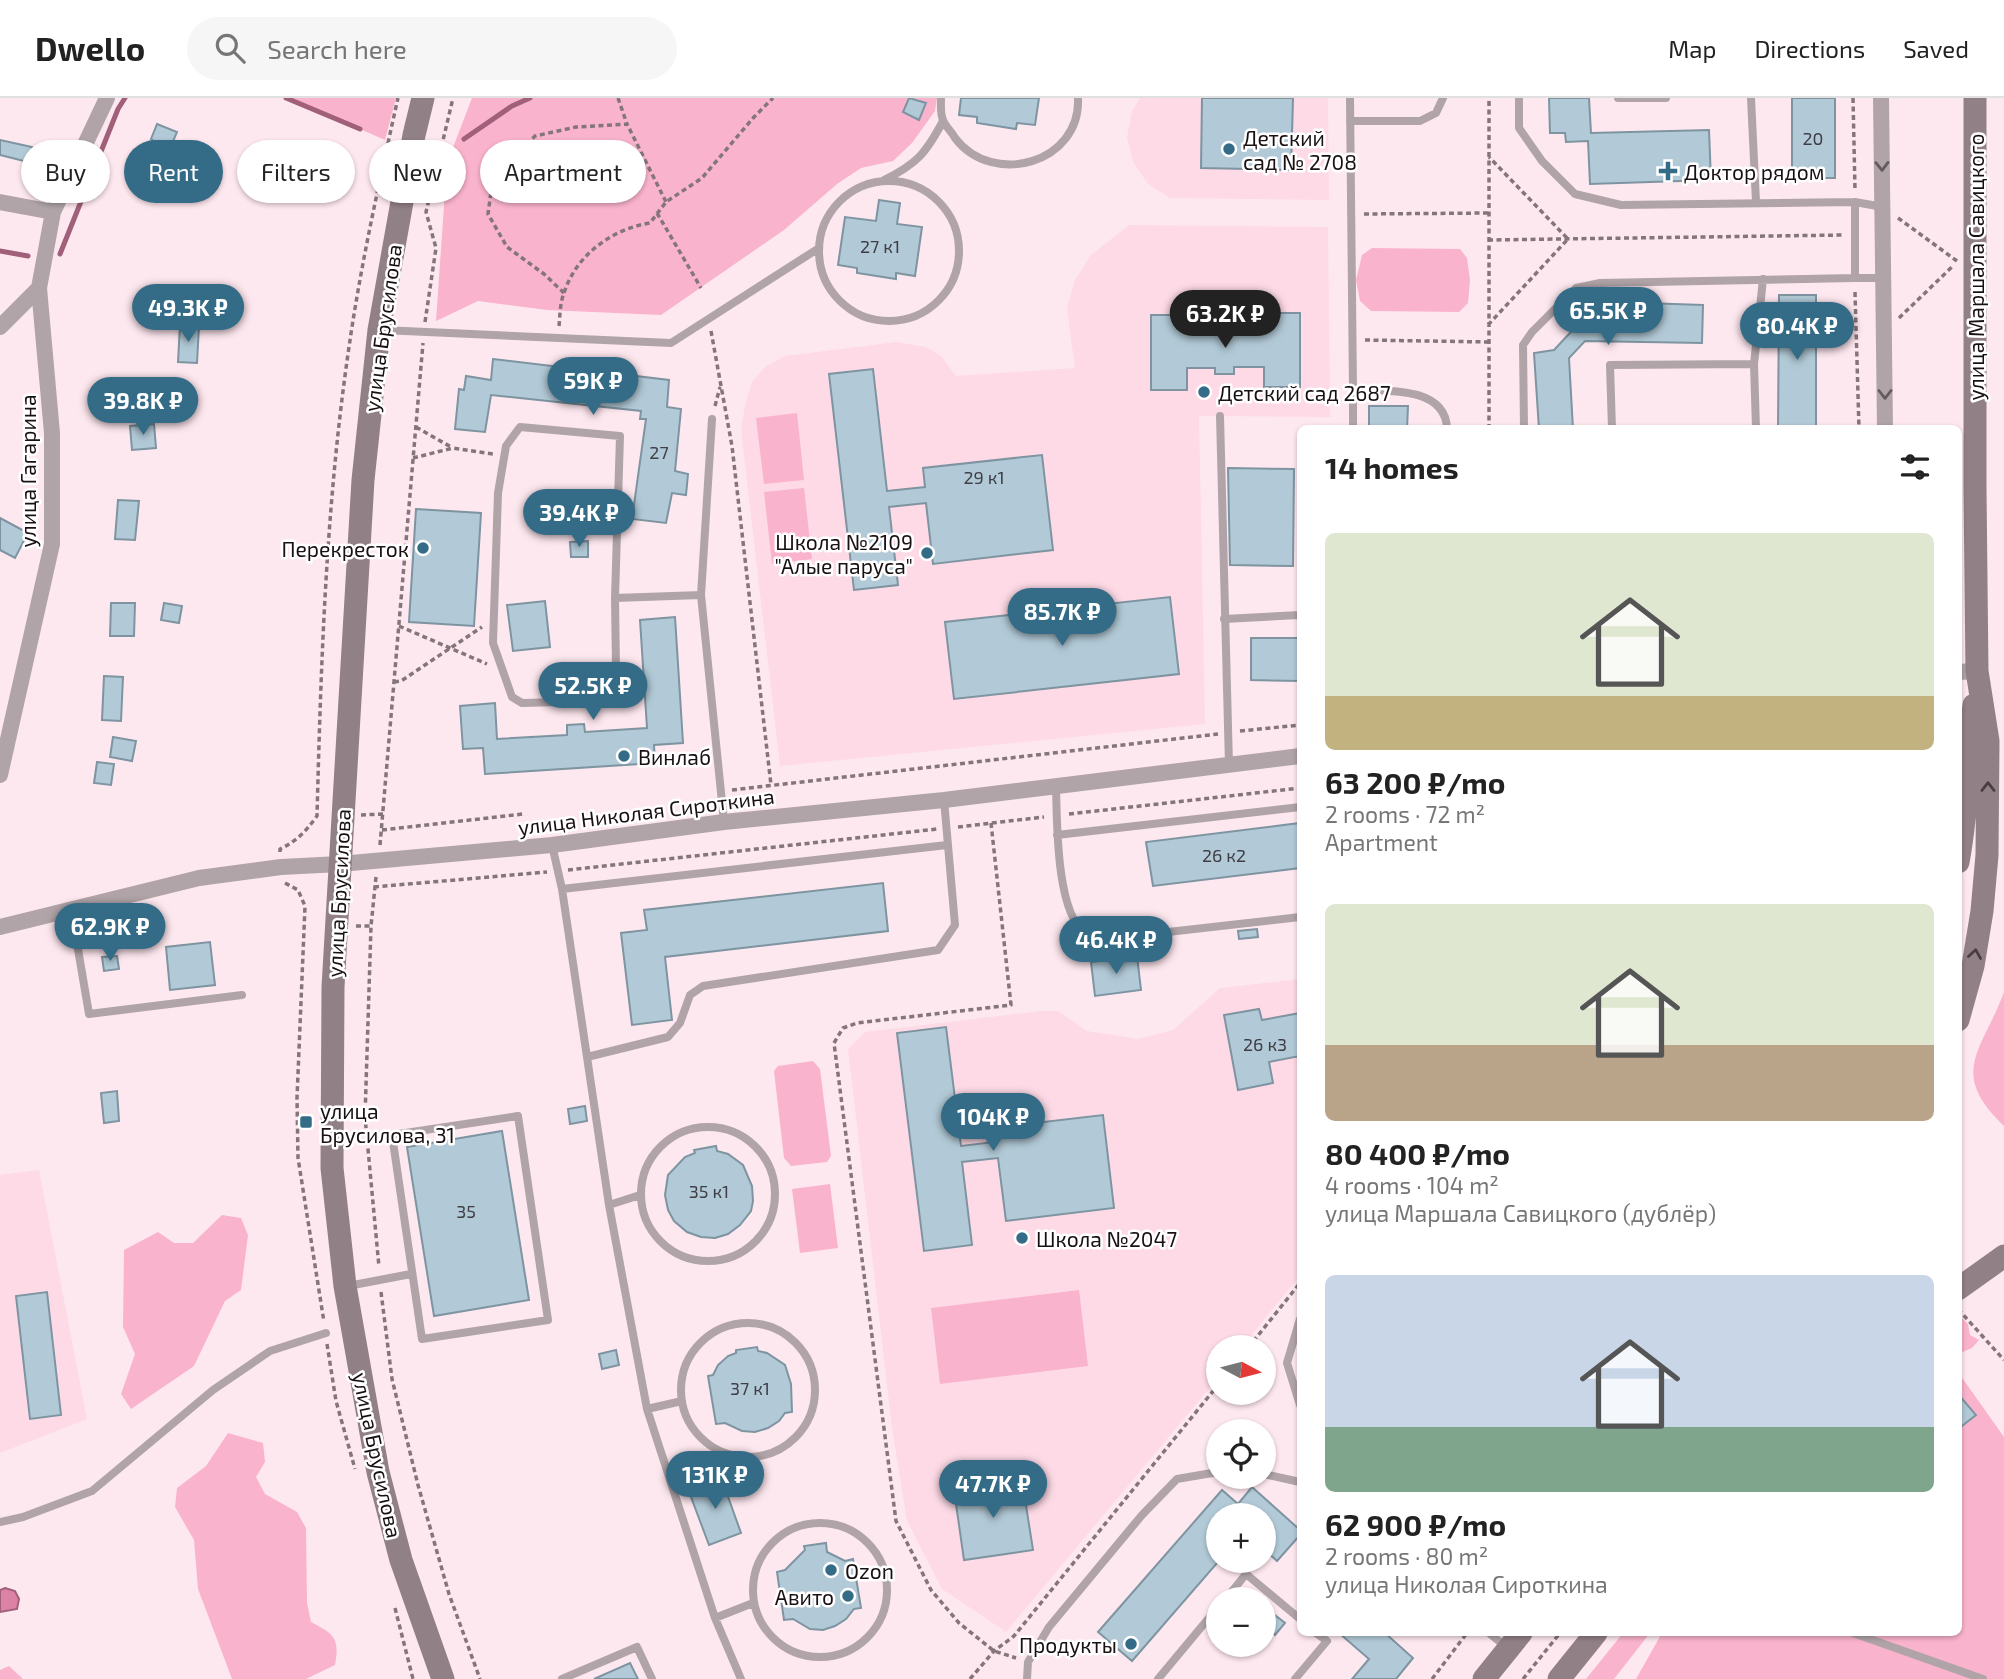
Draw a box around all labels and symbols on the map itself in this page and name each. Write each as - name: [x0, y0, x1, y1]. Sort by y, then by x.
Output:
- place label: Детский сад № 2708: [1243, 125, 1357, 174]
- house number: 20: [1803, 127, 1823, 149]
- street label: улица Маршала Савицкого: [1963, 134, 1989, 400]
- marker: Детский сад № 2708: [1221, 141, 1237, 157]
- place label: Доктор рядом: [1684, 159, 1824, 184]
- marker: Доктор рядом: [1658, 161, 1678, 181]
- one-way arrow: [1875, 161, 1890, 172]
- house number: 27 к1: [860, 235, 900, 257]
- street label: улица Брусилова: [358, 243, 407, 413]
- pin: 49.3K ₽: [123, 285, 253, 344]
- pin: 65.5K ₽: [1543, 288, 1673, 347]
- pin: 63.2K ₽: [1160, 290, 1290, 350]
- pin: 80.4K ₽: [1732, 302, 1862, 362]
- pin: 59K ₽: [544, 358, 642, 417]
- pin: 39.8K ₽: [78, 378, 208, 437]
- place label: Детский сад 2687: [1218, 380, 1391, 405]
- marker: Детский сад 2687: [1196, 384, 1212, 400]
- one-way arrow: [1877, 389, 1893, 399]
- street label: улица Гагарина: [15, 394, 41, 548]
- house number: 27: [649, 441, 669, 463]
- house number: 29 к1: [963, 466, 1005, 488]
- pin: 39.4K ₽: [514, 490, 644, 549]
- place label: Школа №2109 "Алые паруса": [774, 529, 913, 579]
- place label: Перекресток: [281, 536, 409, 561]
- marker: Перекресток: [415, 540, 431, 556]
- marker: Школа №2109 "Алые паруса": [919, 545, 935, 561]
- pin: 85.7K ₽: [997, 588, 1127, 648]
- pin: 52.5K ₽: [528, 662, 658, 722]
- place label: Винлаб: [638, 744, 711, 769]
- marker: Винлаб: [616, 748, 632, 764]
- one-way arrow: [1980, 781, 1996, 791]
- street label: улица Николая Сироткина: [516, 783, 776, 840]
- street label: улица Брусилова: [321, 808, 356, 978]
- house number: 26 к2: [1202, 844, 1246, 866]
- pin: 62.9K ₽: [45, 904, 175, 963]
- pin: 46.4K ₽: [1051, 916, 1181, 976]
- one-way arrow: [1967, 948, 1982, 959]
- house number: 26 к3: [1243, 1033, 1287, 1055]
- pin: 104K ₽: [936, 1094, 1050, 1153]
- place label: улица Брусилова, 31: [320, 1098, 455, 1148]
- marker: улица Брусилова, 31: [298, 1114, 314, 1130]
- house number: 35 к1: [689, 1180, 729, 1202]
- house number: 35: [456, 1200, 476, 1222]
- place label: Школа №2047: [1036, 1226, 1177, 1251]
- marker: Школа №2047: [1014, 1230, 1030, 1246]
- north arrow: [1206, 1335, 1276, 1405]
- street label: улица Брусилова: [347, 1370, 408, 1540]
- house number: 37 к1: [730, 1377, 770, 1399]
- pin: 131K ₽: [658, 1452, 772, 1511]
- pin: 47.7K ₽: [928, 1460, 1058, 1520]
- place label: Ozon: [845, 1558, 894, 1583]
- marker: Ozon: [823, 1562, 839, 1578]
- place label: Авито: [775, 1584, 834, 1609]
- marker: Авито: [840, 1588, 856, 1604]
- place label: Продукты: [1019, 1632, 1117, 1658]
- marker: Продукты: [1123, 1636, 1139, 1652]

